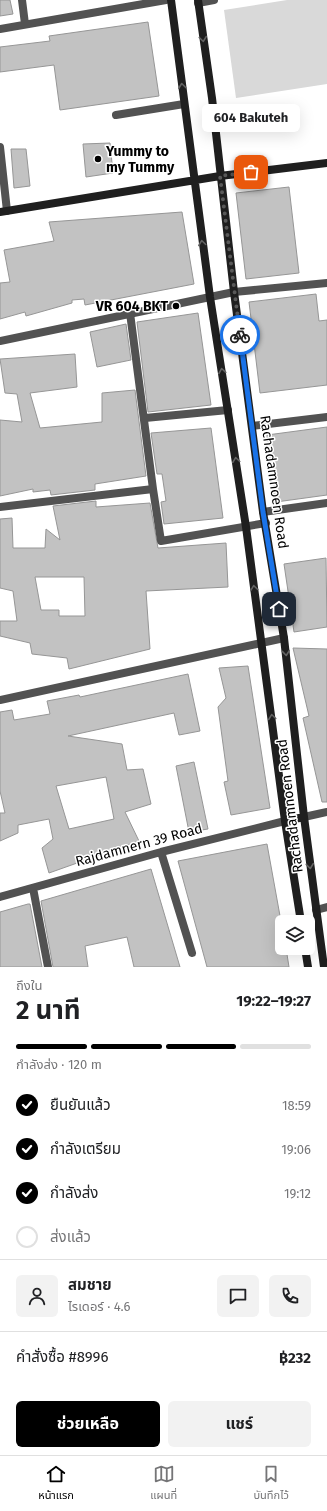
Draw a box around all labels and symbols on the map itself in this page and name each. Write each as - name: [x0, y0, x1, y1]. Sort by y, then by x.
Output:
- one-way arrow: [198, 36, 207, 42]
- one-way arrow: [178, 83, 187, 89]
- callout: 604 Bakuteh: [202, 104, 300, 132]
- place label: Yummy to my Tummy: [105, 143, 175, 176]
- marker: Yummy to my Tummy: [93, 154, 103, 164]
- pin: [234, 155, 268, 189]
- one-way arrow: [198, 240, 207, 246]
- place label: VR 604 BKT: [95, 298, 168, 315]
- marker: VR 604 BKT: [171, 301, 181, 311]
- courier: [220, 315, 260, 355]
- one-way arrow: [218, 368, 227, 374]
- street label: Rachadamnoen Road: [256, 414, 292, 550]
- one-way arrow: [232, 457, 241, 463]
- one-way arrow: [250, 585, 259, 591]
- pin: [262, 592, 296, 626]
- one-way arrow: [281, 650, 290, 656]
- one-way arrow: [268, 714, 277, 720]
- street label: Rachadamnoen Road: [273, 738, 307, 874]
- street label: Rajdamnern 39 Road: [74, 820, 204, 870]
- one-way arrow: [305, 863, 314, 869]

